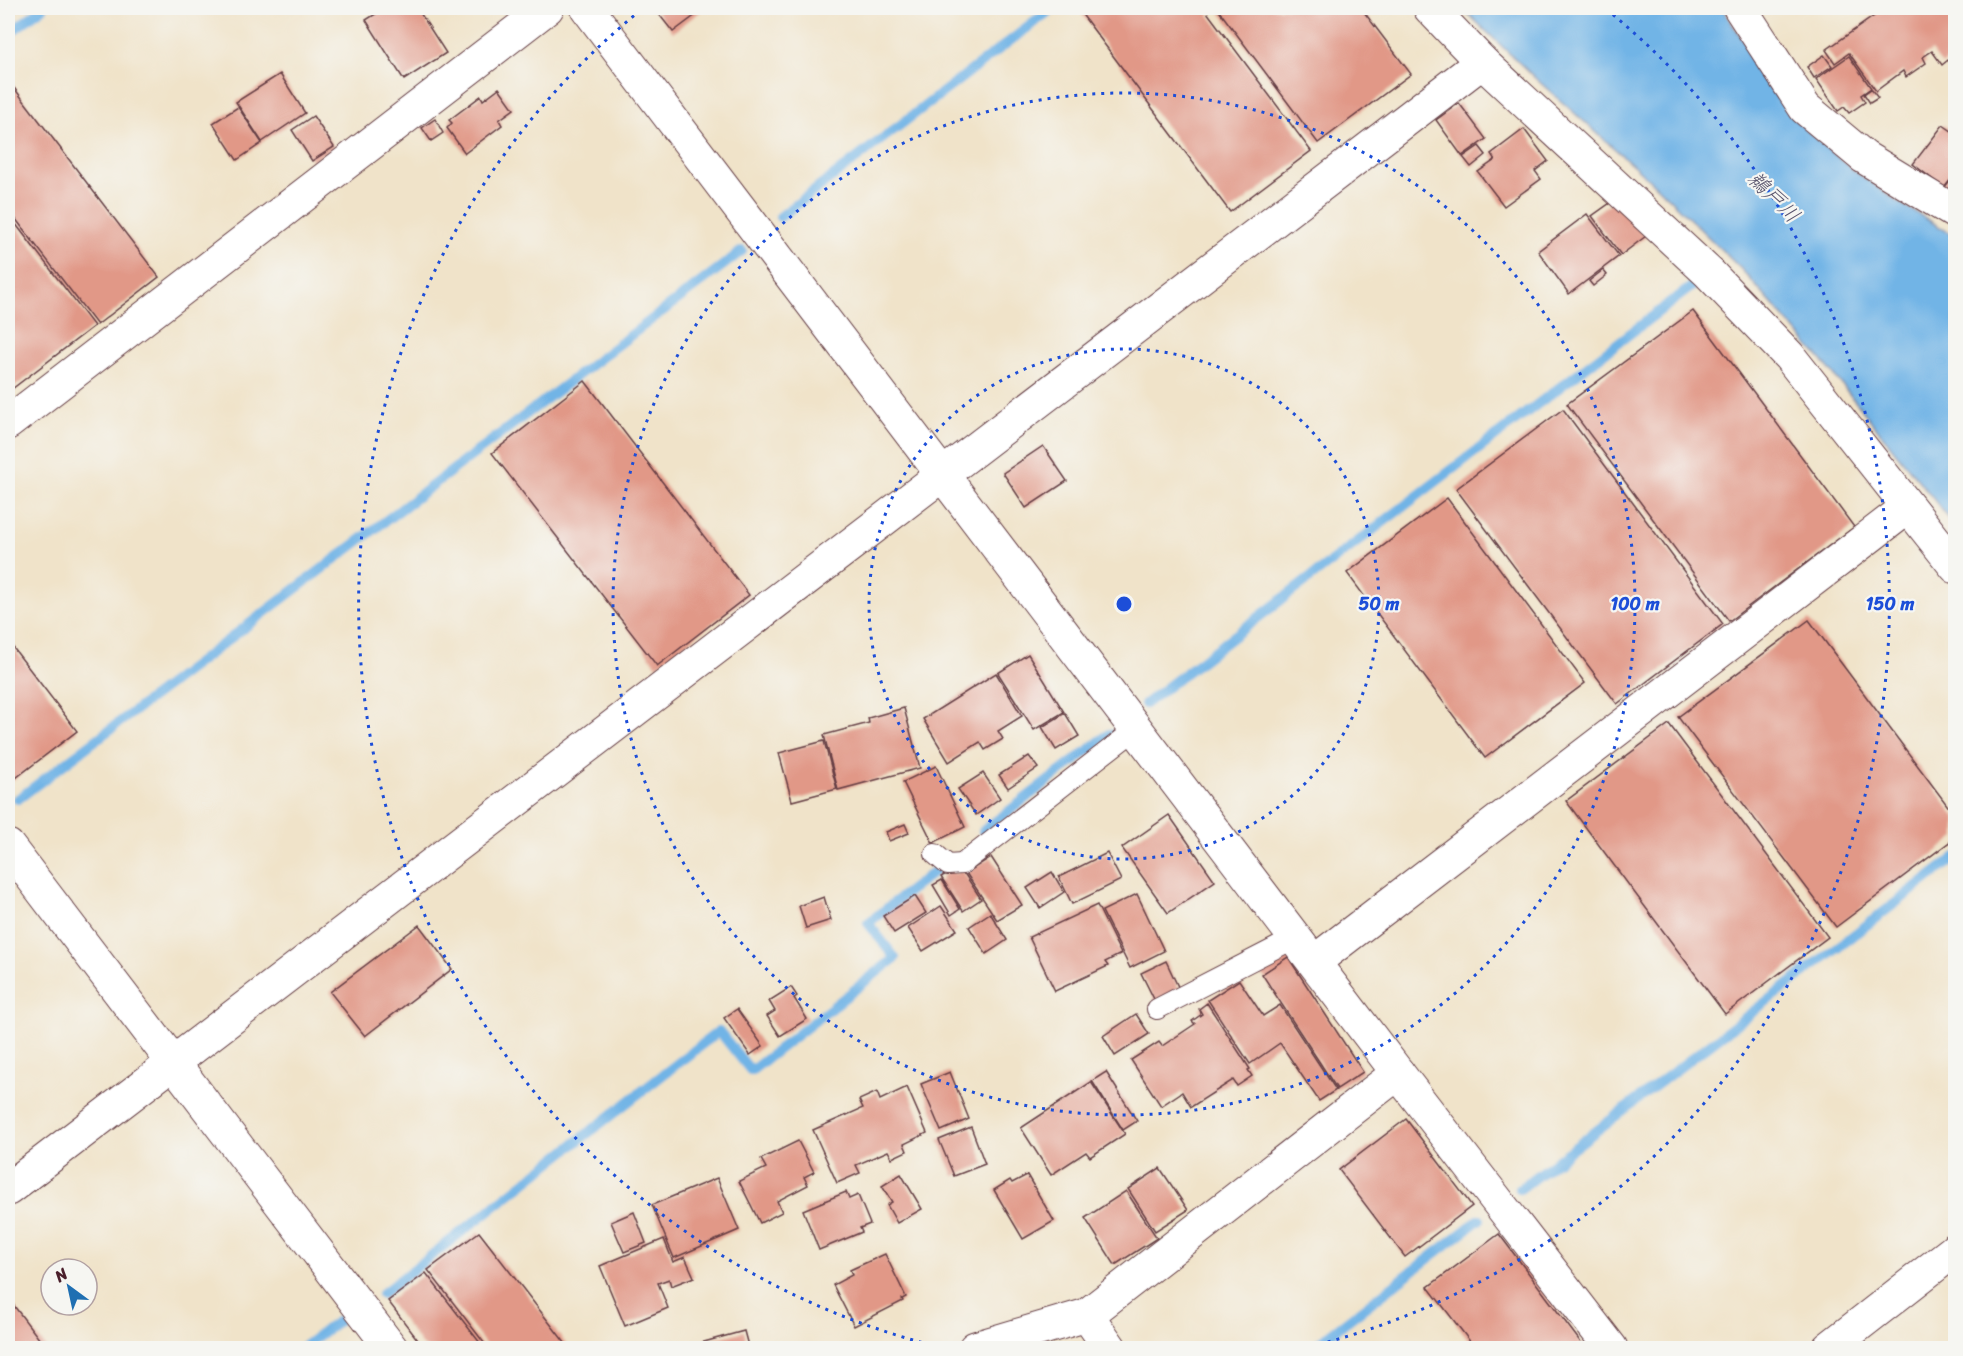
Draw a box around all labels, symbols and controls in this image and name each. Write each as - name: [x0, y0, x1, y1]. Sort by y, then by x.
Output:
- water label: 鵜戸川: [1738, 161, 1810, 233]
- text: 50 m: [1359, 588, 1400, 620]
- text: 100 m: [1611, 588, 1660, 620]
- text: 150 m: [1866, 588, 1914, 620]
- centre of rings: [1114, 594, 1134, 614]
- north arrow: [39, 1257, 99, 1317]
- text: N: [48, 1259, 74, 1291]

